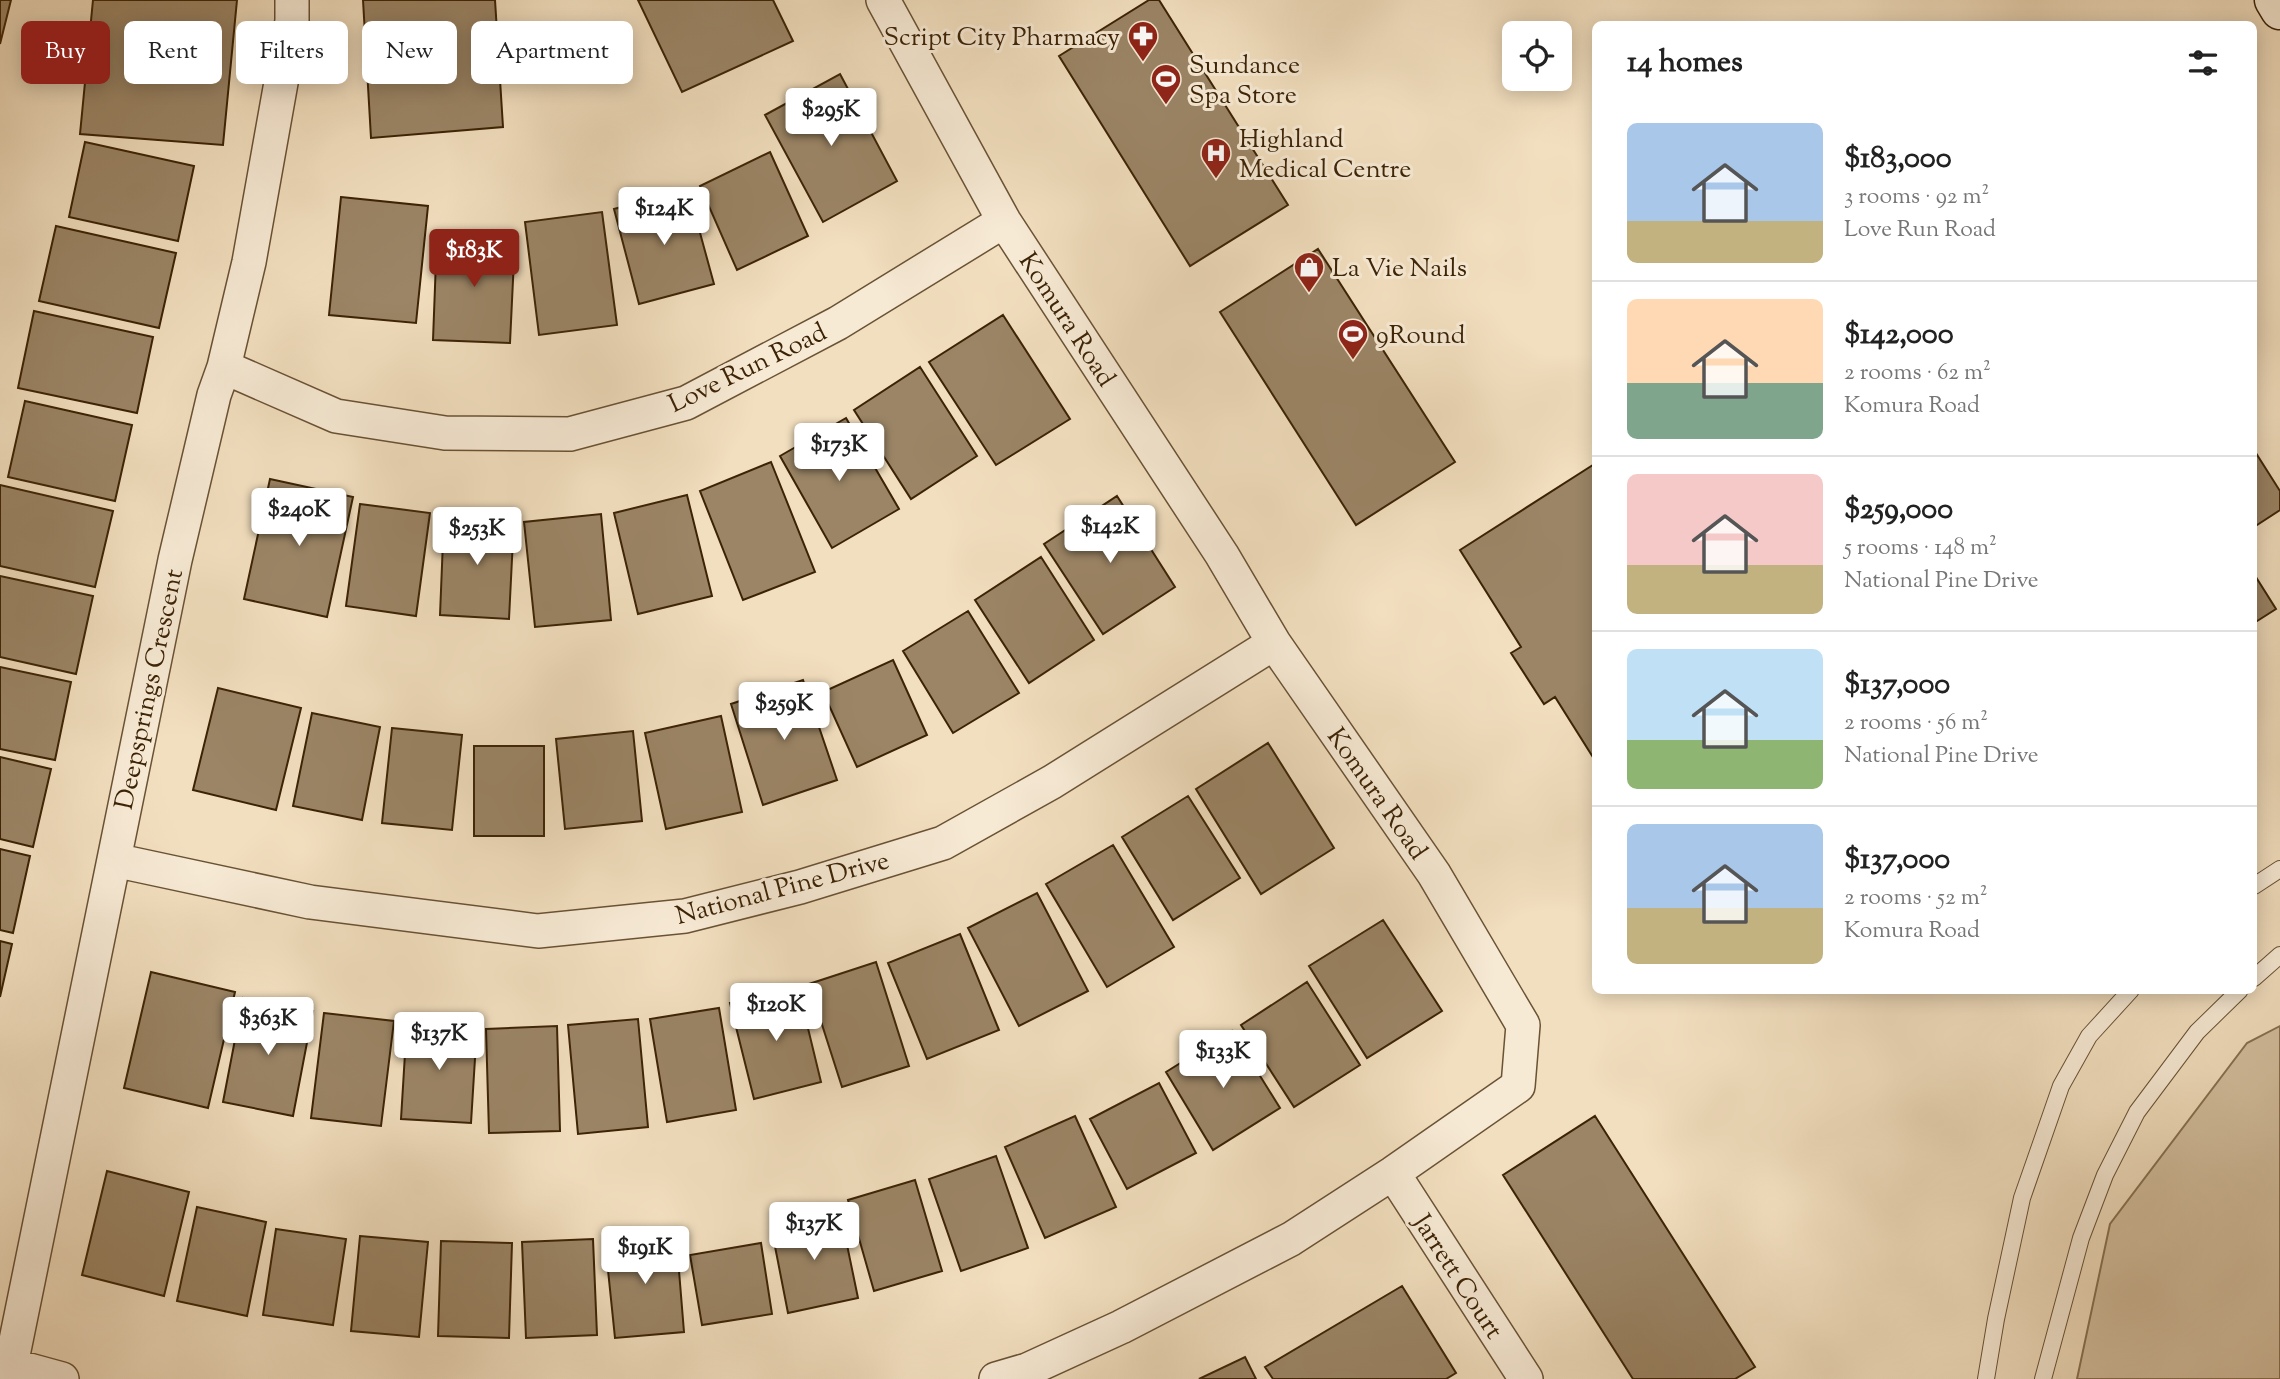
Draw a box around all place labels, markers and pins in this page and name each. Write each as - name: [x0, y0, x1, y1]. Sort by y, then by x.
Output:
- pharmacy icon: Script City Pharmacy: [1126, 19, 1160, 63]
- place label: Script City Pharmacy: [883, 20, 1120, 57]
- place label: Sundance Spa Store: [1189, 48, 1300, 115]
- sports icon: Sundance Spa Store: [1149, 62, 1183, 106]
- pin: $295K: [782, 88, 880, 148]
- place label: Highland Medical Centre: [1239, 122, 1411, 189]
- hospital icon: Highland Medical Centre: [1199, 136, 1233, 180]
- pin: $124K: [615, 188, 713, 247]
- pin: $183K: [425, 230, 523, 289]
- shop icon: La Vie Nails: [1292, 250, 1326, 294]
- place label: La Vie Nails: [1332, 251, 1467, 288]
- sports icon: 9Round: [1336, 317, 1370, 361]
- place label: 9Round: [1376, 318, 1466, 355]
- pin: $173K: [790, 424, 888, 483]
- pin: $240K: [250, 489, 348, 548]
- pin: $142K: [1061, 505, 1159, 565]
- pin: $253K: [428, 508, 526, 567]
- pin: $259K: [735, 682, 833, 742]
- pin: $120K: [727, 984, 825, 1043]
- pin: $363K: [219, 998, 317, 1057]
- pin: $137K: [390, 1012, 488, 1072]
- pin: $133K: [1174, 1030, 1272, 1090]
- pin: $137K: [765, 1202, 863, 1262]
- pin: $191K: [596, 1226, 694, 1286]

